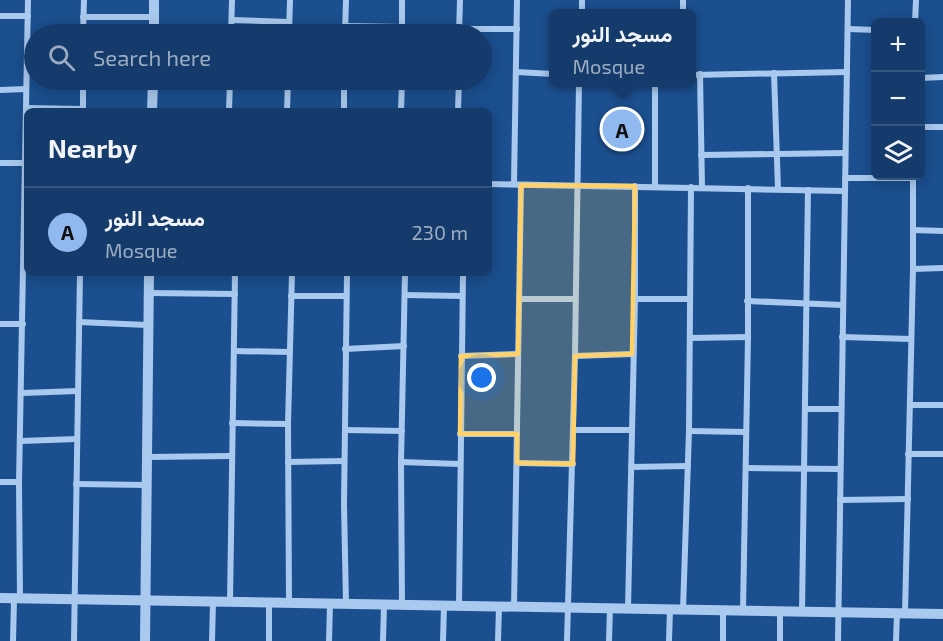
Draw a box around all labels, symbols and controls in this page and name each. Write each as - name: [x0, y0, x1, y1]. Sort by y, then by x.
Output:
- popup: [549, 9, 696, 87]
- map controls: [871, 18, 925, 180]
- button: +: [871, 18, 925, 72]
- text: مسجد النور: [573, 20, 672, 46]
- search box: [24, 24, 492, 90]
- icon: search: [45, 41, 78, 74]
- text: Search here: [93, 44, 211, 70]
- text: Mosque: [573, 54, 645, 78]
- button: −: [871, 72, 925, 126]
- pin: A: [602, 106, 642, 152]
- button: layers: [871, 126, 925, 180]
- text: Nearby: [48, 132, 137, 163]
- text: مسجد النور: [105, 204, 205, 230]
- text: A: [61, 220, 74, 244]
- text: 230 m: [412, 220, 468, 244]
- text: Mosque: [105, 238, 178, 262]
- your location: [467, 363, 496, 392]

